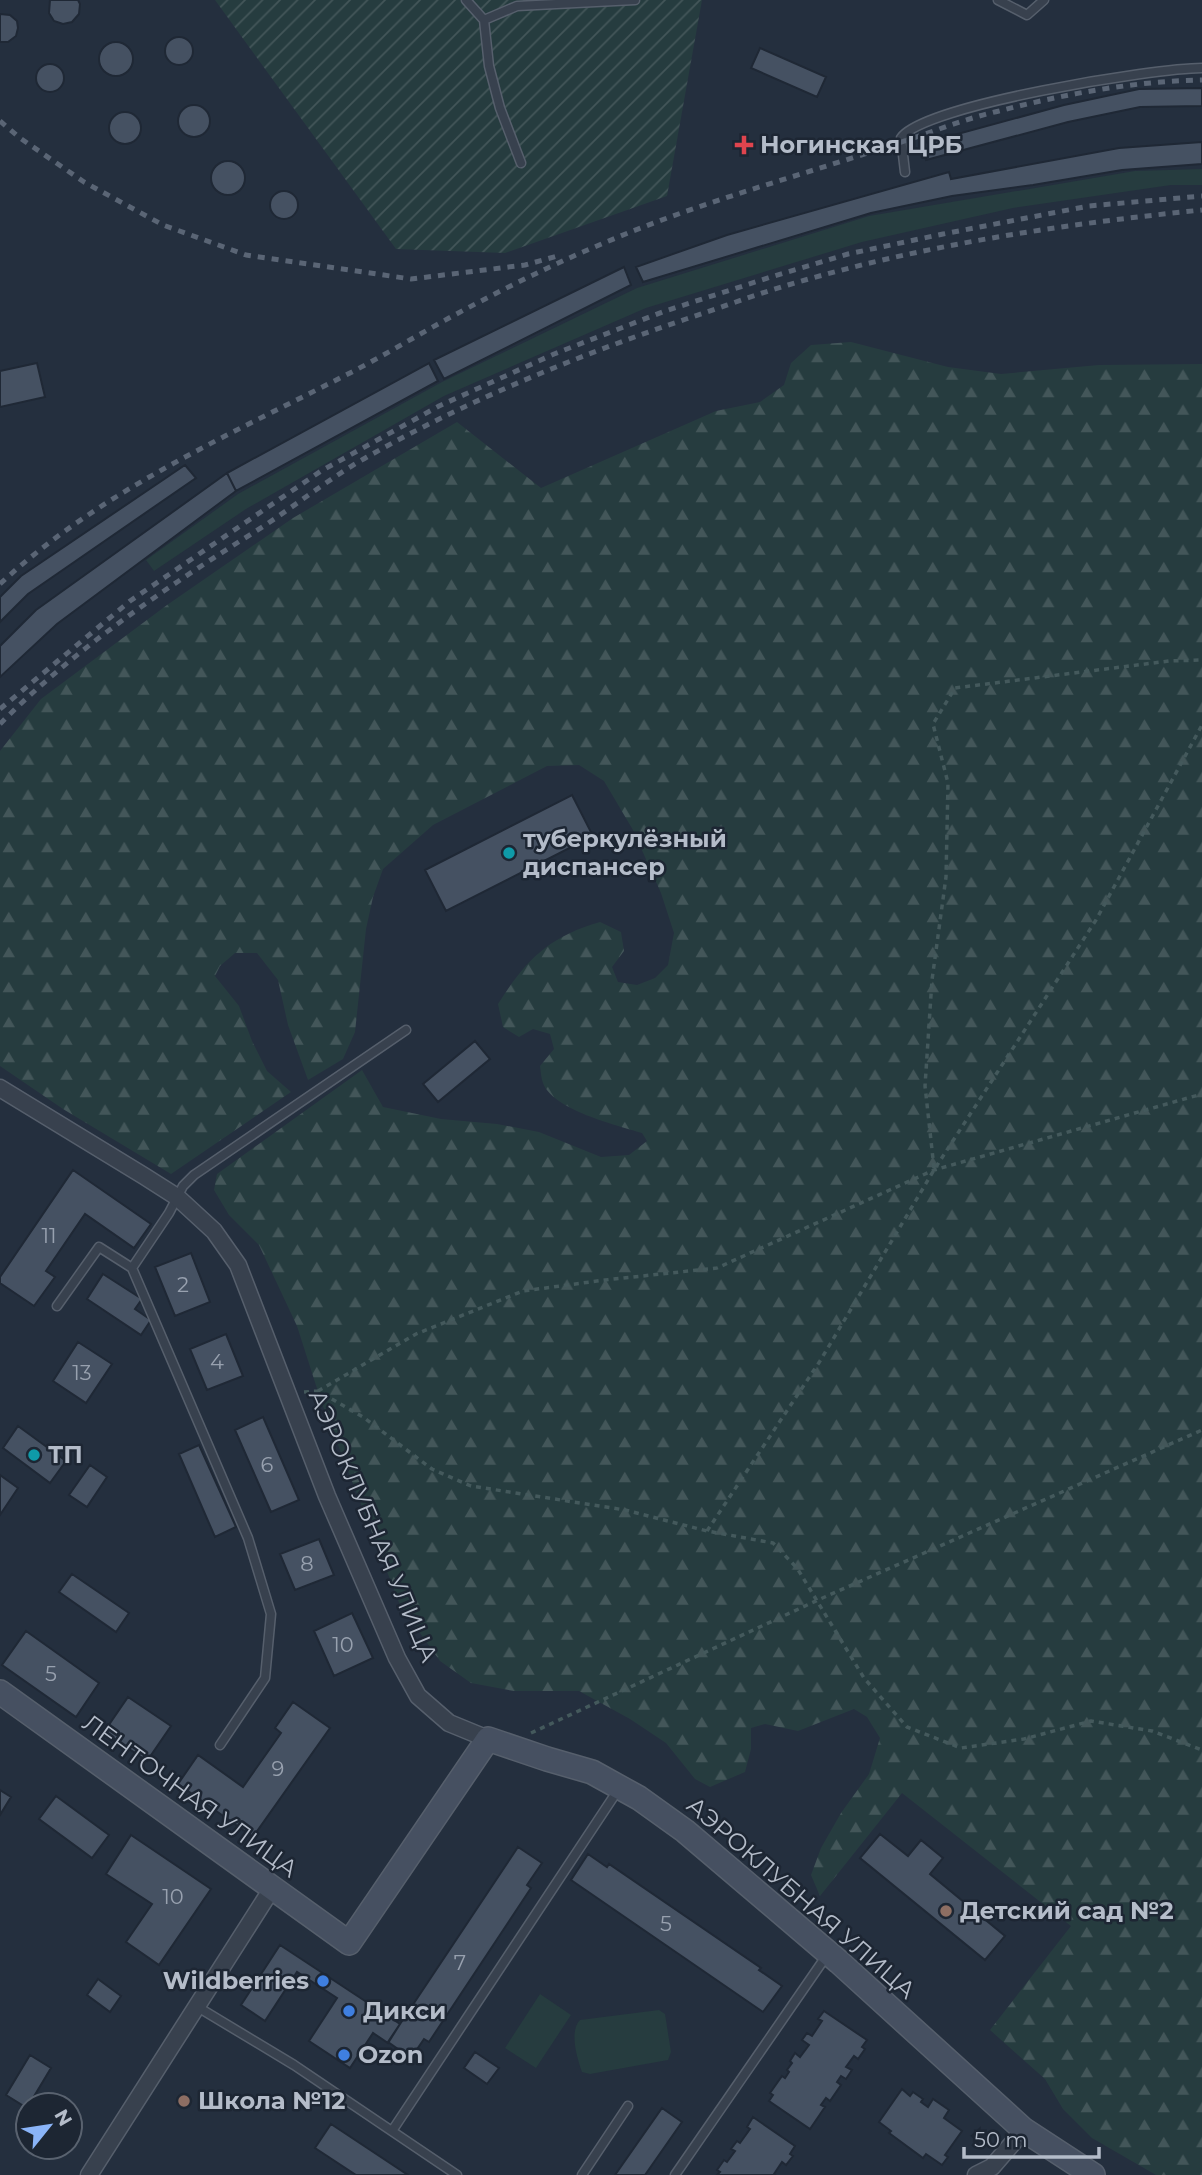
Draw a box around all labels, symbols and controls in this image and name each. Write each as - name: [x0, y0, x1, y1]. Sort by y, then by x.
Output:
- place label: Ногинская ЦРБ: [760, 130, 962, 159]
- marker: Ногинская ЦРБ: [734, 135, 754, 155]
- place label: туберкулёзный диспансер: [523, 824, 727, 881]
- marker: туберкулёзный диспансер: [501, 845, 517, 861]
- house number: 11: [41, 1223, 57, 1248]
- house number: 2: [177, 1272, 189, 1297]
- house number: 4: [210, 1349, 224, 1374]
- house number: 13: [72, 1360, 92, 1385]
- street label: АЭРОКЛУБНАЯ УЛИЦА: [303, 1385, 444, 1667]
- place label: ТП: [48, 1440, 83, 1469]
- marker: ТП: [26, 1447, 42, 1463]
- house number: 6: [261, 1452, 274, 1477]
- house number: 8: [300, 1551, 314, 1576]
- house number: 10: [332, 1632, 354, 1657]
- house number: 5: [45, 1661, 57, 1686]
- street label: ЛЕНТОЧНАЯ УЛИЦА: [77, 1708, 304, 1883]
- house number: 9: [272, 1756, 284, 1781]
- street label: АЭРОКЛУБНАЯ УЛИЦА: [681, 1790, 922, 2005]
- house number: 10: [162, 1884, 184, 1909]
- place label: Детский сад №2: [960, 1896, 1174, 1925]
- marker: Детский сад №2: [938, 1903, 954, 1919]
- house number: 5: [660, 1911, 672, 1936]
- house number: 7: [454, 1950, 466, 1975]
- place label: Wildberries: [163, 1966, 309, 1995]
- marker: Wildberries: [315, 1973, 331, 1989]
- place label: Дикси: [363, 1996, 446, 2025]
- marker: Дикси: [341, 2003, 357, 2019]
- place label: Ozon: [358, 2040, 423, 2069]
- marker: Ozon: [336, 2047, 352, 2063]
- place label: Школа №12: [198, 2086, 346, 2115]
- north arrow: [14, 2091, 84, 2161]
- marker: Школа №12: [176, 2093, 192, 2109]
- text: N: [49, 2105, 77, 2130]
- scale bar: [964, 2116, 1099, 2160]
- text: 50 m: [974, 2127, 1028, 2152]

